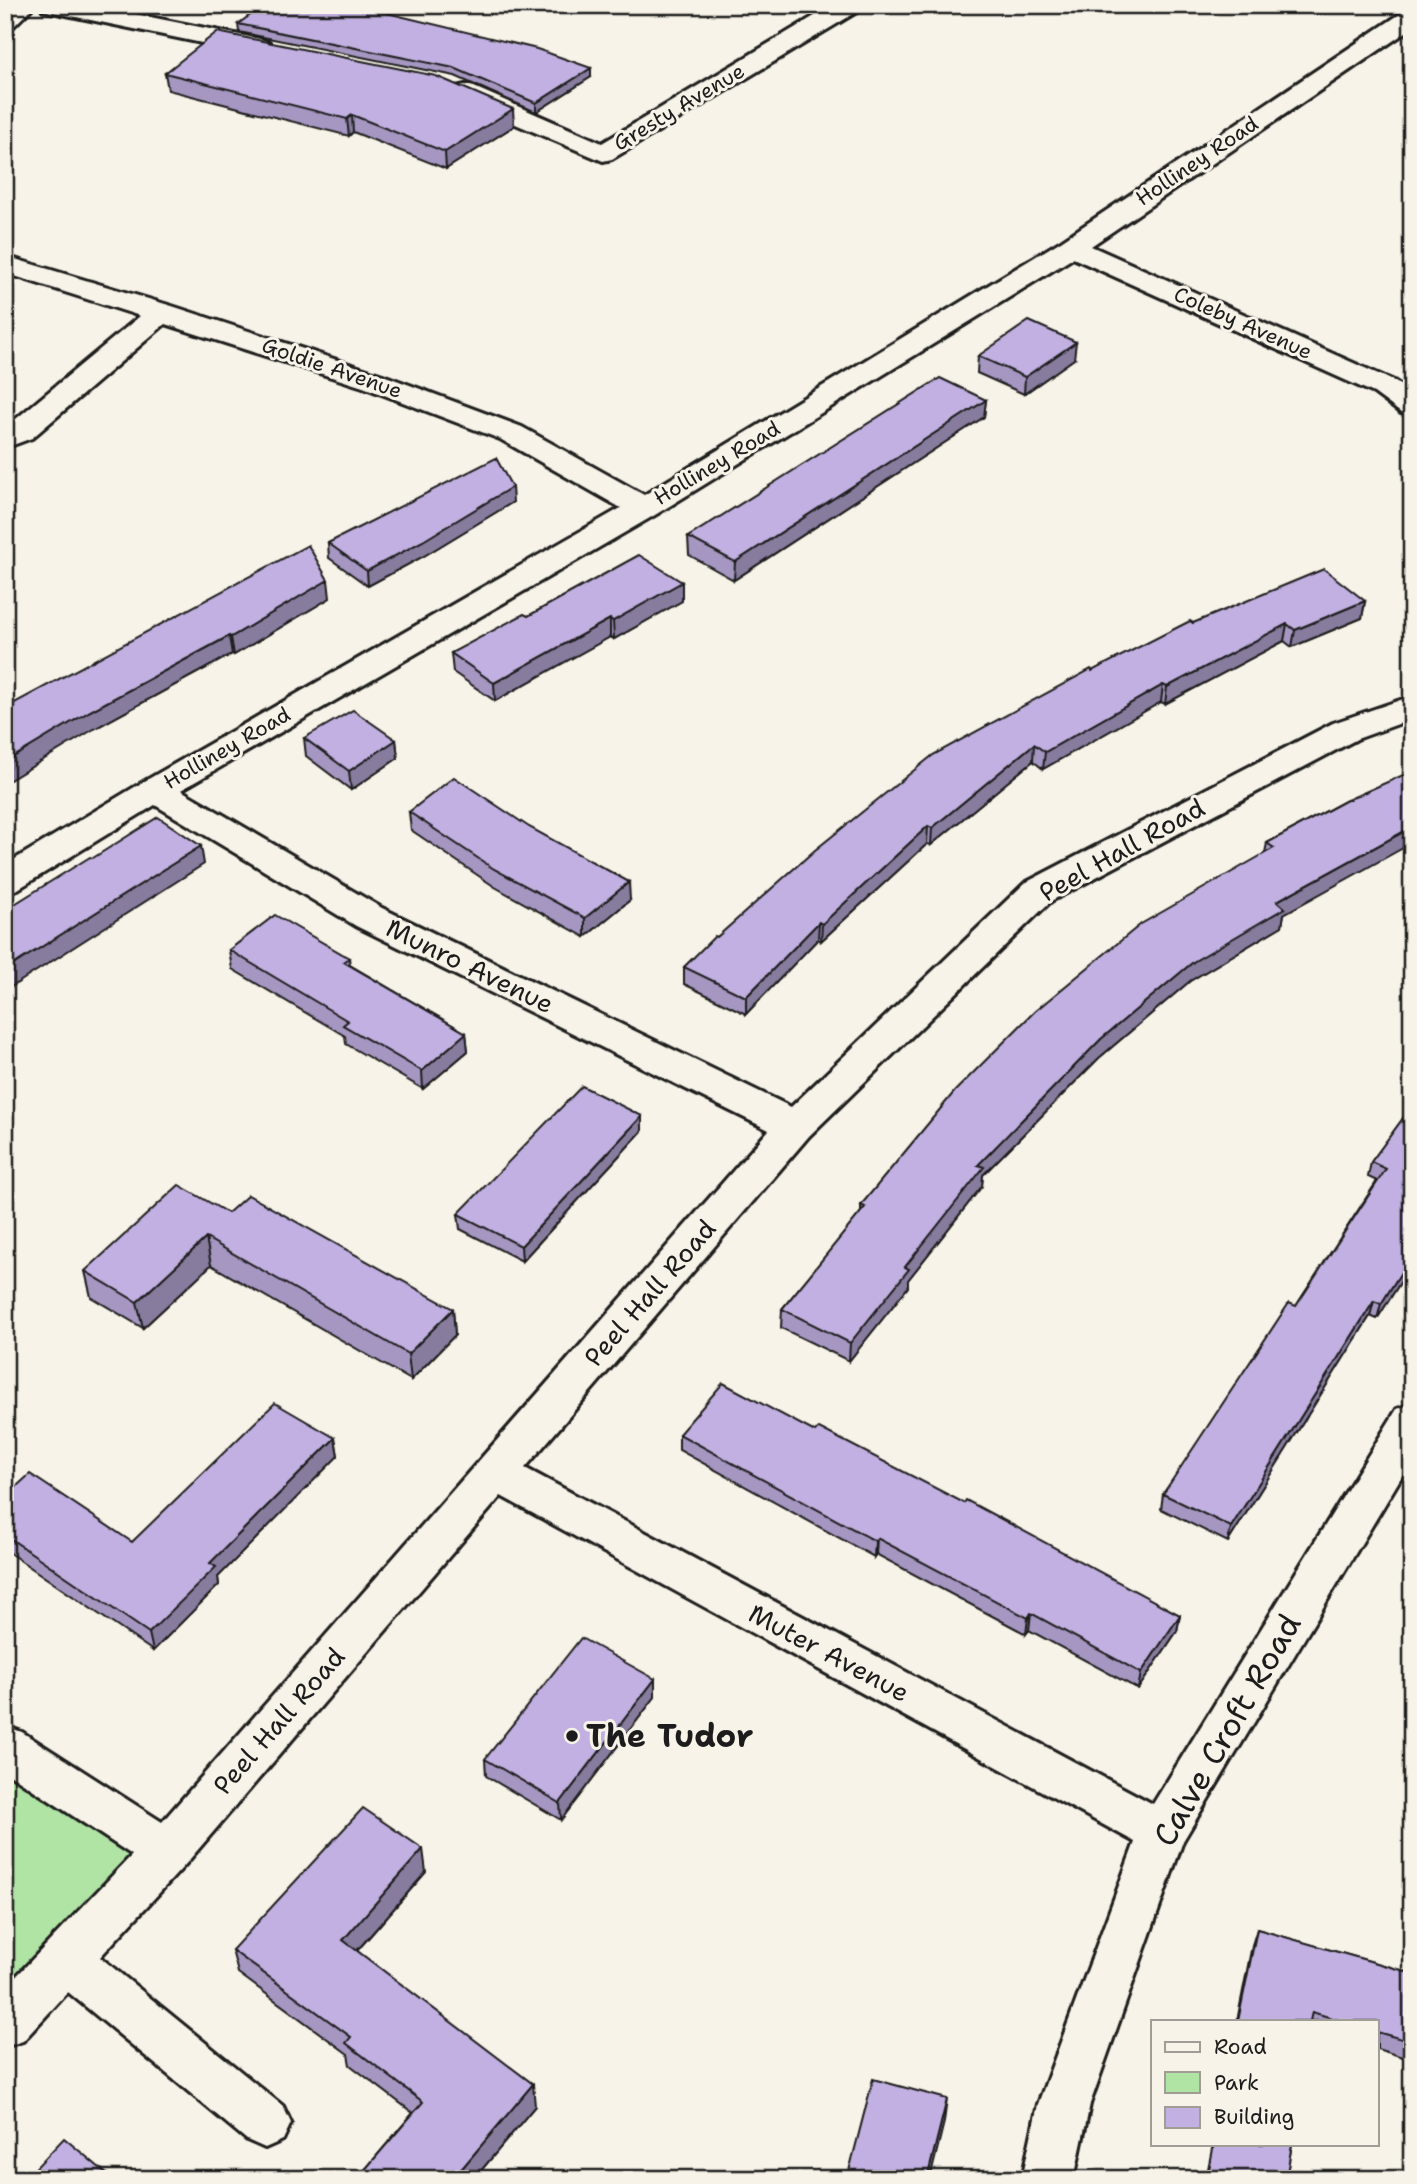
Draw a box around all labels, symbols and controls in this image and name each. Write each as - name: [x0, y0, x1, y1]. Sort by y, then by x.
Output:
- street label: Gresty Avenue: [608, 57, 750, 157]
- street label: Holliney Road: [1130, 110, 1264, 212]
- street label: Coleby Avenue: [1169, 280, 1317, 366]
- street label: Goldie Avenue: [258, 331, 406, 405]
- street label: Holliney Road: [649, 414, 785, 512]
- street label: Holliney Road: [158, 700, 296, 796]
- street label: Peel Hall Road: [1033, 790, 1211, 910]
- street label: Munro Avenue: [381, 910, 560, 1021]
- street label: Peel Hall Road: [576, 1212, 723, 1374]
- street label: Muter Avenue: [743, 1596, 916, 1710]
- street label: Calve Croft Road: [1143, 1606, 1311, 1854]
- street label: Peel Hall Road: [205, 1640, 352, 1802]
- place label: The Tudor: [586, 1714, 753, 1757]
- marker: The Tudor: [564, 1728, 580, 1744]
- legend: [1151, 2020, 1378, 2146]
- text: Road: [1214, 2033, 1267, 2061]
- text: Park: [1214, 2069, 1259, 2097]
- text: Building: [1214, 2103, 1294, 2131]

